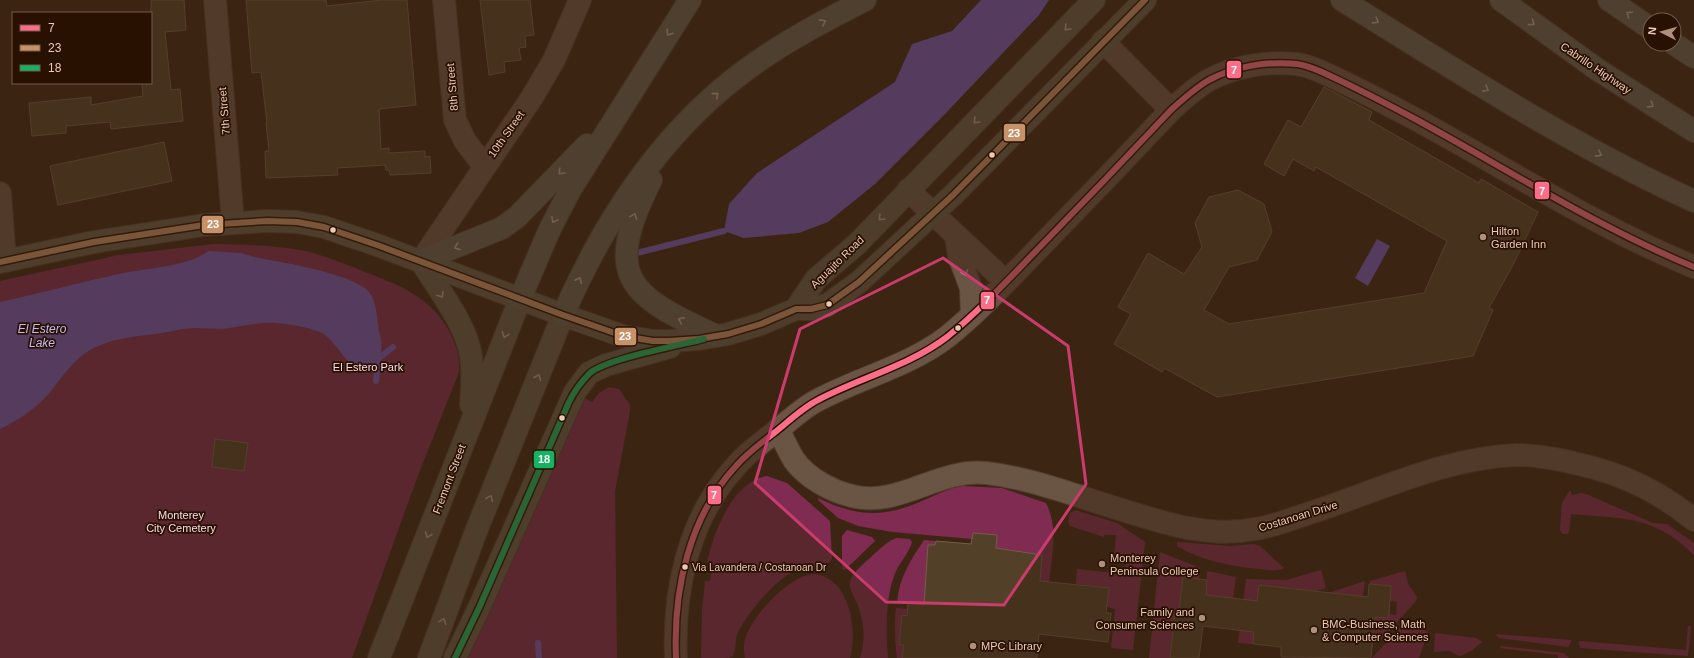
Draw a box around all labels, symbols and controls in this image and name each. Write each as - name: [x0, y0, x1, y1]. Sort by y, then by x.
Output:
- one-way arrow: [1626, 11, 1633, 19]
- legend: [12, 12, 152, 84]
- north arrow: [1642, 12, 1682, 52]
- one-way arrow: [1372, 16, 1379, 23]
- one-way arrow: [1528, 18, 1535, 26]
- one-way arrow: [819, 20, 826, 27]
- text: 7: [48, 21, 55, 35]
- one-way arrow: [1064, 23, 1072, 31]
- text: N: [1646, 26, 1658, 36]
- one-way arrow: [666, 29, 674, 36]
- street label: Cabrillo Highway: [1558, 40, 1634, 96]
- text: 23: [48, 41, 62, 55]
- line badge: 7: [1226, 60, 1242, 79]
- text: 18: [48, 61, 62, 75]
- street label: 8th Street: [444, 63, 460, 111]
- text: 7: [1231, 64, 1237, 76]
- one-way arrow: [1482, 85, 1489, 92]
- street label: 7th Street: [216, 87, 232, 135]
- one-way arrow: [711, 92, 718, 99]
- one-way arrow: [1647, 100, 1654, 107]
- street label: 10th Street: [486, 109, 526, 159]
- one-way arrow: [973, 116, 981, 124]
- line badge: 23: [1003, 123, 1026, 142]
- text: 23: [1008, 127, 1020, 139]
- one-way arrow: [1595, 149, 1602, 157]
- unlabelled marker: [987, 150, 997, 160]
- one-way arrow: [558, 167, 566, 175]
- line badge: 7: [1534, 181, 1550, 200]
- text: 7: [1539, 185, 1545, 197]
- one-way arrow: [630, 213, 638, 220]
- one-way arrow: [878, 213, 886, 221]
- line badge: 23: [201, 215, 224, 234]
- one-way arrow: [552, 216, 559, 223]
- text: 23: [207, 218, 219, 230]
- unlabelled marker: [328, 225, 338, 235]
- place label: Hilton Garden Inn: [1491, 225, 1546, 250]
- marker: Hilton Garden Inn: [1478, 232, 1488, 242]
- street label: Aguajito Road: [808, 234, 866, 290]
- one-way arrow: [454, 243, 461, 251]
- one-way arrow: [961, 269, 969, 276]
- one-way arrow: [574, 276, 582, 284]
- one-way arrow: [437, 291, 444, 298]
- line badge: 7: [980, 291, 995, 310]
- text: 7: [984, 294, 990, 306]
- unlabelled marker: [824, 299, 834, 309]
- one-way arrow: [678, 317, 686, 325]
- water label: El Estero Lake: [18, 322, 67, 350]
- unlabelled marker: [953, 323, 963, 333]
- line badge: 23: [614, 327, 637, 346]
- text: 23: [619, 330, 631, 342]
- one-way arrow: [501, 331, 509, 338]
- park label: El Estero Park: [333, 361, 404, 373]
- one-way arrow: [533, 374, 541, 382]
- unlabelled marker: [557, 413, 567, 423]
- street label: Fremont Street: [430, 443, 468, 515]
- line badge: 18: [533, 450, 555, 469]
- text: 18: [538, 453, 550, 465]
- line badge: 7: [707, 485, 722, 505]
- text: 7: [711, 489, 717, 501]
- one-way arrow: [485, 494, 493, 501]
- street label: Costanoan Drive: [1257, 498, 1339, 534]
- park label: Monterey City Cemetery: [146, 509, 216, 534]
- one-way arrow: [424, 531, 432, 538]
- place label: Monterey Peninsula College: [1110, 552, 1199, 577]
- marker: Monterey Peninsula College: [1097, 559, 1107, 569]
- marker: Via Lavandera / Costanoan Dr: [680, 562, 690, 572]
- place label: Via Lavandera / Costanoan Dr: [692, 562, 827, 573]
- place label: Family and Consumer Sciences: [1096, 606, 1194, 631]
- marker: Family and Consumer Sciences: [1197, 613, 1207, 623]
- one-way arrow: [438, 618, 446, 625]
- place label: BMC-Business, Math & Computer Sciences: [1322, 618, 1429, 643]
- marker: BMC-Business, Math & Computer Sciences: [1309, 625, 1319, 635]
- place label: MPC Library: [981, 640, 1043, 652]
- marker: MPC Library: [968, 641, 978, 651]

